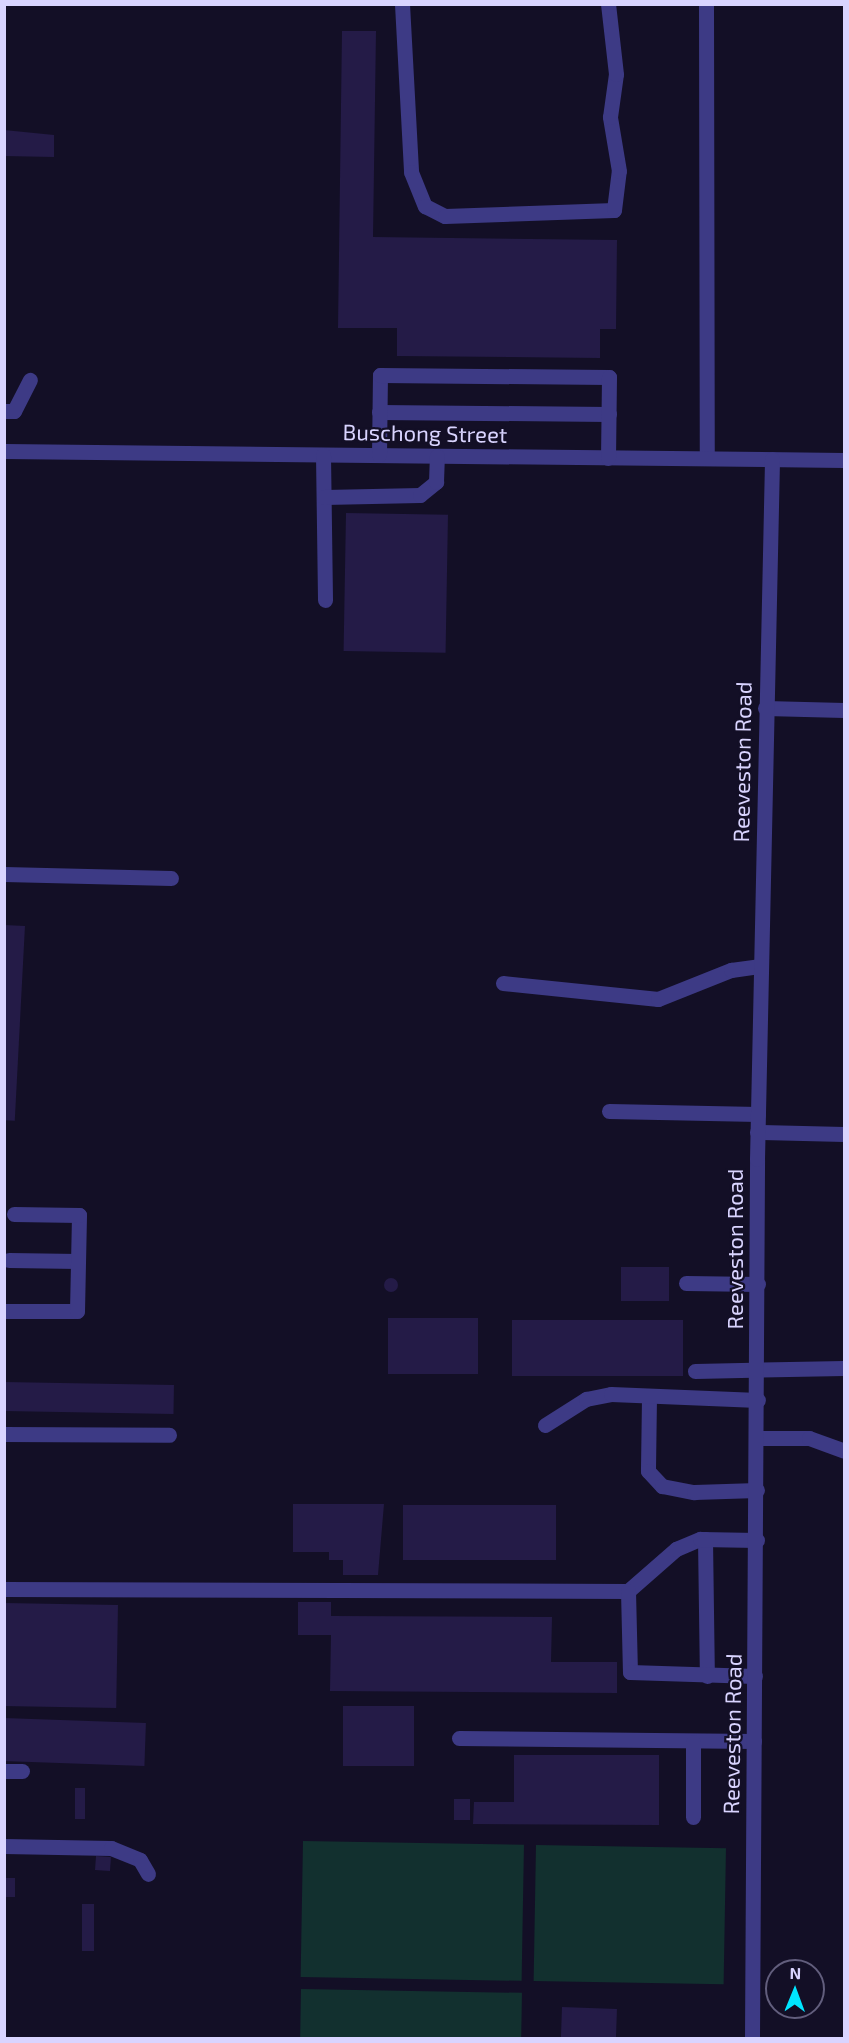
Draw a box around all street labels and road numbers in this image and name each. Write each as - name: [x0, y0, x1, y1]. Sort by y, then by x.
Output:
- street label: Buschong Street: [343, 418, 507, 448]
- street label: Reeveston Road: [727, 681, 757, 843]
- street label: Reeveston Road: [722, 1169, 748, 1329]
- street label: Reeveston Road: [717, 1653, 747, 1815]

